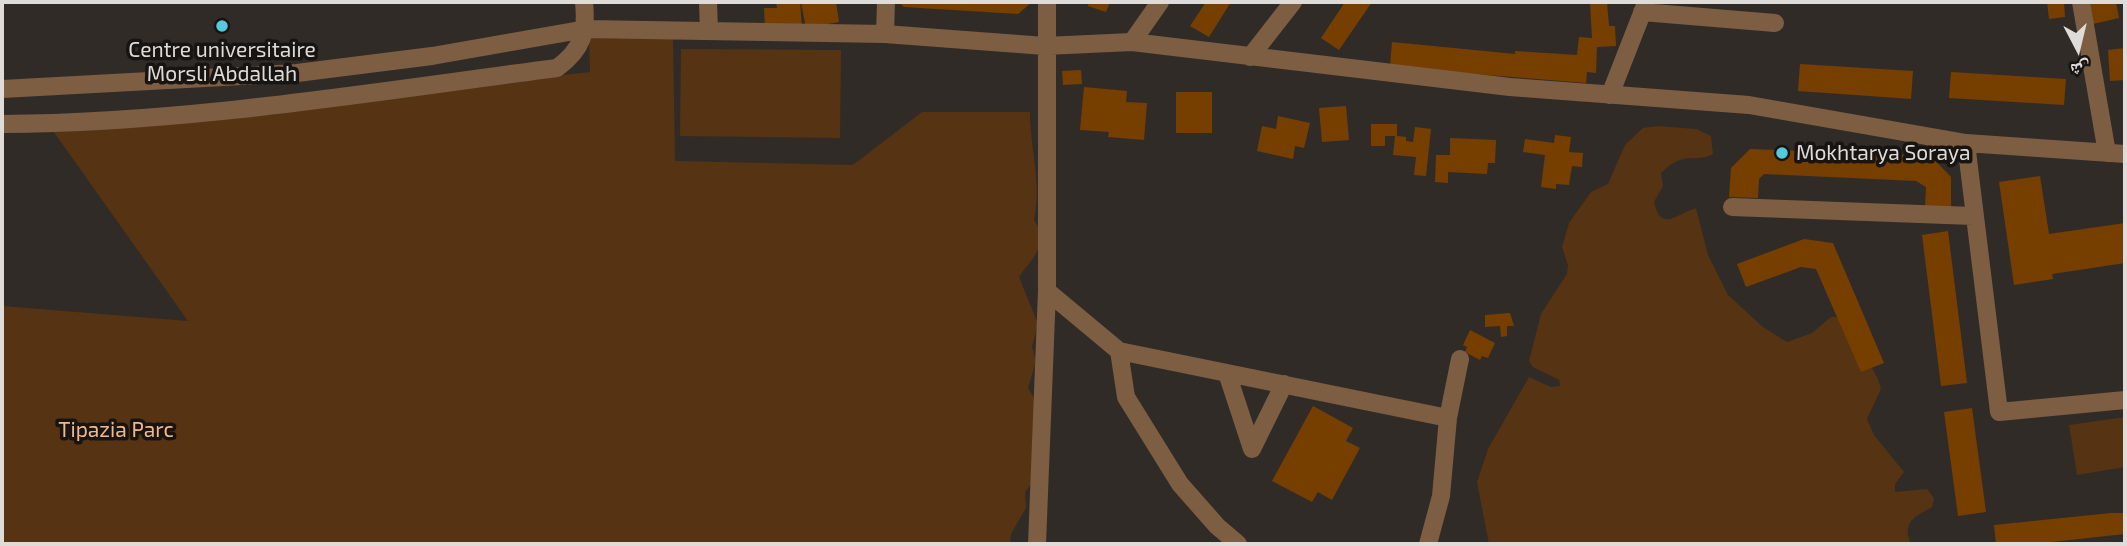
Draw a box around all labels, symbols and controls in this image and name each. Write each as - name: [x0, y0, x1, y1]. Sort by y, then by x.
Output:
- north arrow: [2043, 14, 2113, 84]
- marker: Centre universitaire Morsli Abdallah: [214, 18, 230, 34]
- place label: Centre universitaire Morsli Abdallah: [128, 37, 316, 87]
- text: ش: [2069, 58, 2092, 83]
- place label: Mokhtarya Soraya: [1796, 140, 1971, 166]
- marker: Mokhtarya Soraya: [1774, 145, 1790, 161]
- park label: Tipazia Parc: [58, 417, 174, 443]

